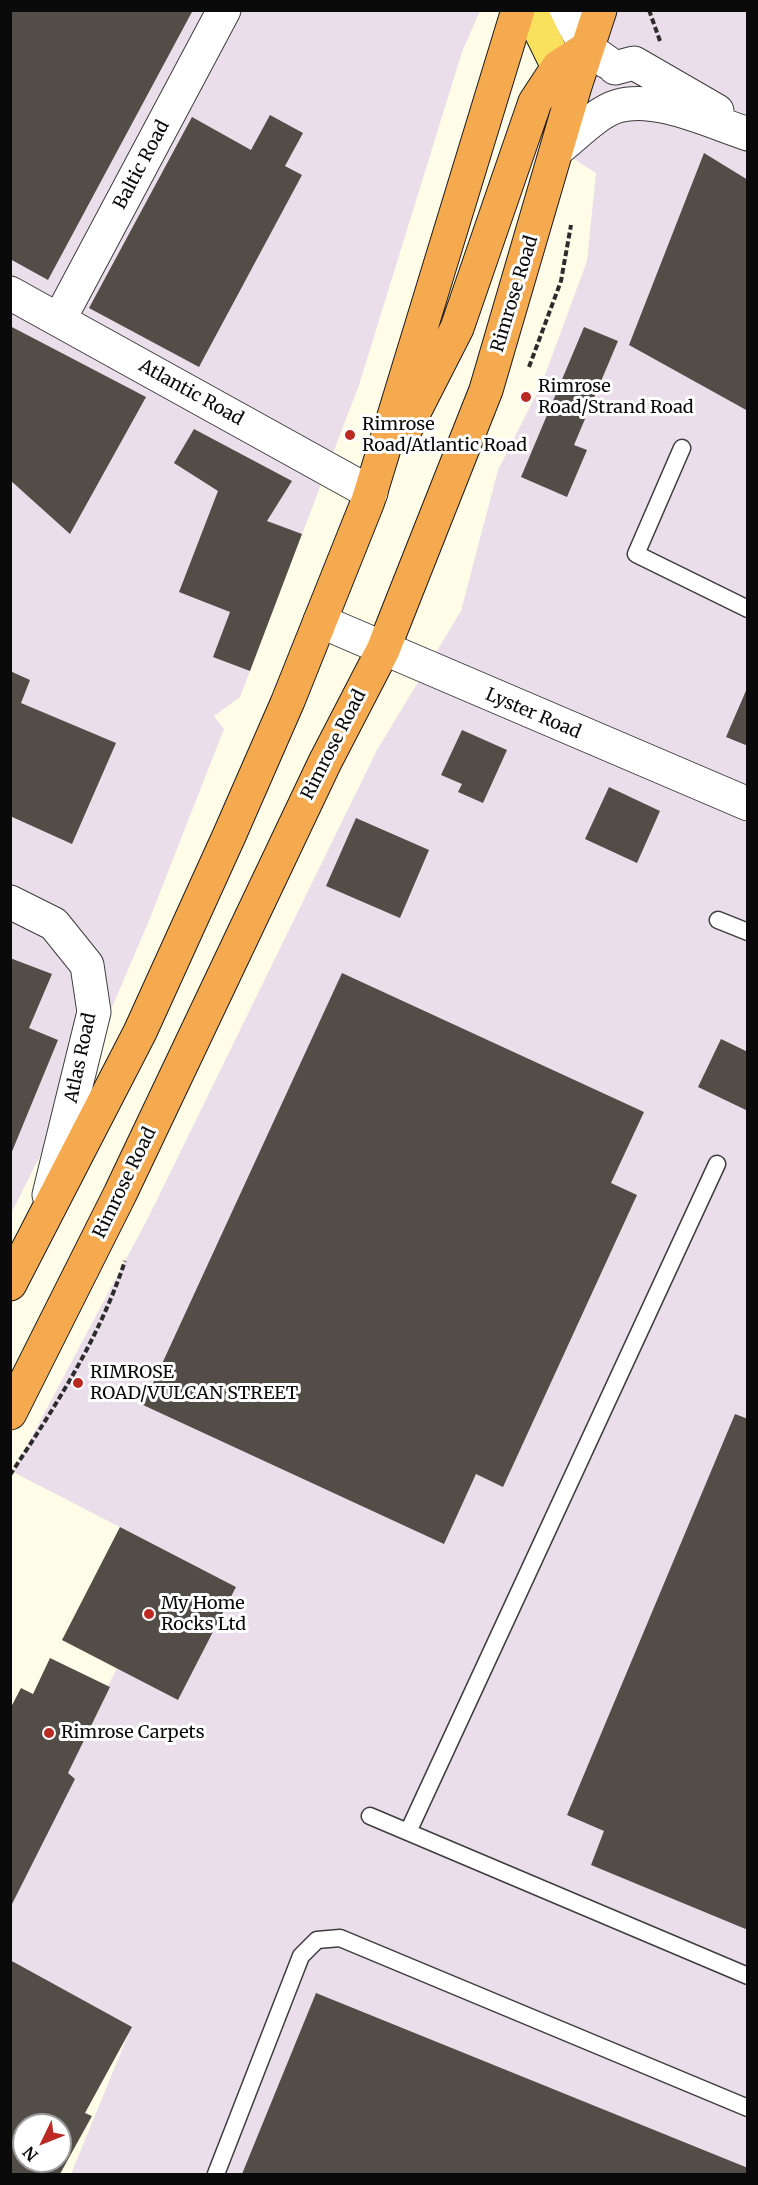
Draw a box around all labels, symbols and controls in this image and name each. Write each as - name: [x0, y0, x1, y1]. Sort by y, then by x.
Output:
- street label: Baltic Road: [110, 117, 174, 213]
- street label: Rimrose Road: [487, 233, 543, 355]
- street label: Atlantic Road: [135, 355, 247, 431]
- place label: Rimrose Road/Strand Road: [538, 376, 694, 418]
- marker: Rimrose Road/Strand Road: [519, 390, 533, 404]
- place label: Rimrose Road/Atlantic Road: [362, 414, 527, 456]
- marker: Rimrose Road/Atlantic Road: [343, 428, 357, 442]
- street label: Lyster Road: [482, 684, 584, 744]
- street label: Rimrose Road: [297, 686, 371, 804]
- street label: Atlas Road: [61, 1011, 101, 1105]
- street label: Rimrose Road: [89, 1124, 161, 1242]
- place label: RIMROSE ROAD/VULCAN STREET: [90, 1362, 298, 1404]
- marker: RIMROSE ROAD/VULCAN STREET: [71, 1376, 85, 1390]
- place label: My Home Rocks Ltd: [161, 1593, 246, 1636]
- marker: My Home Rocks Ltd: [142, 1607, 156, 1621]
- place label: Rimrose Carpets: [61, 1722, 204, 1744]
- marker: Rimrose Carpets: [42, 1726, 56, 1740]
- north arrow: [12, 2113, 72, 2173]
- text: N: [19, 2142, 42, 2165]

